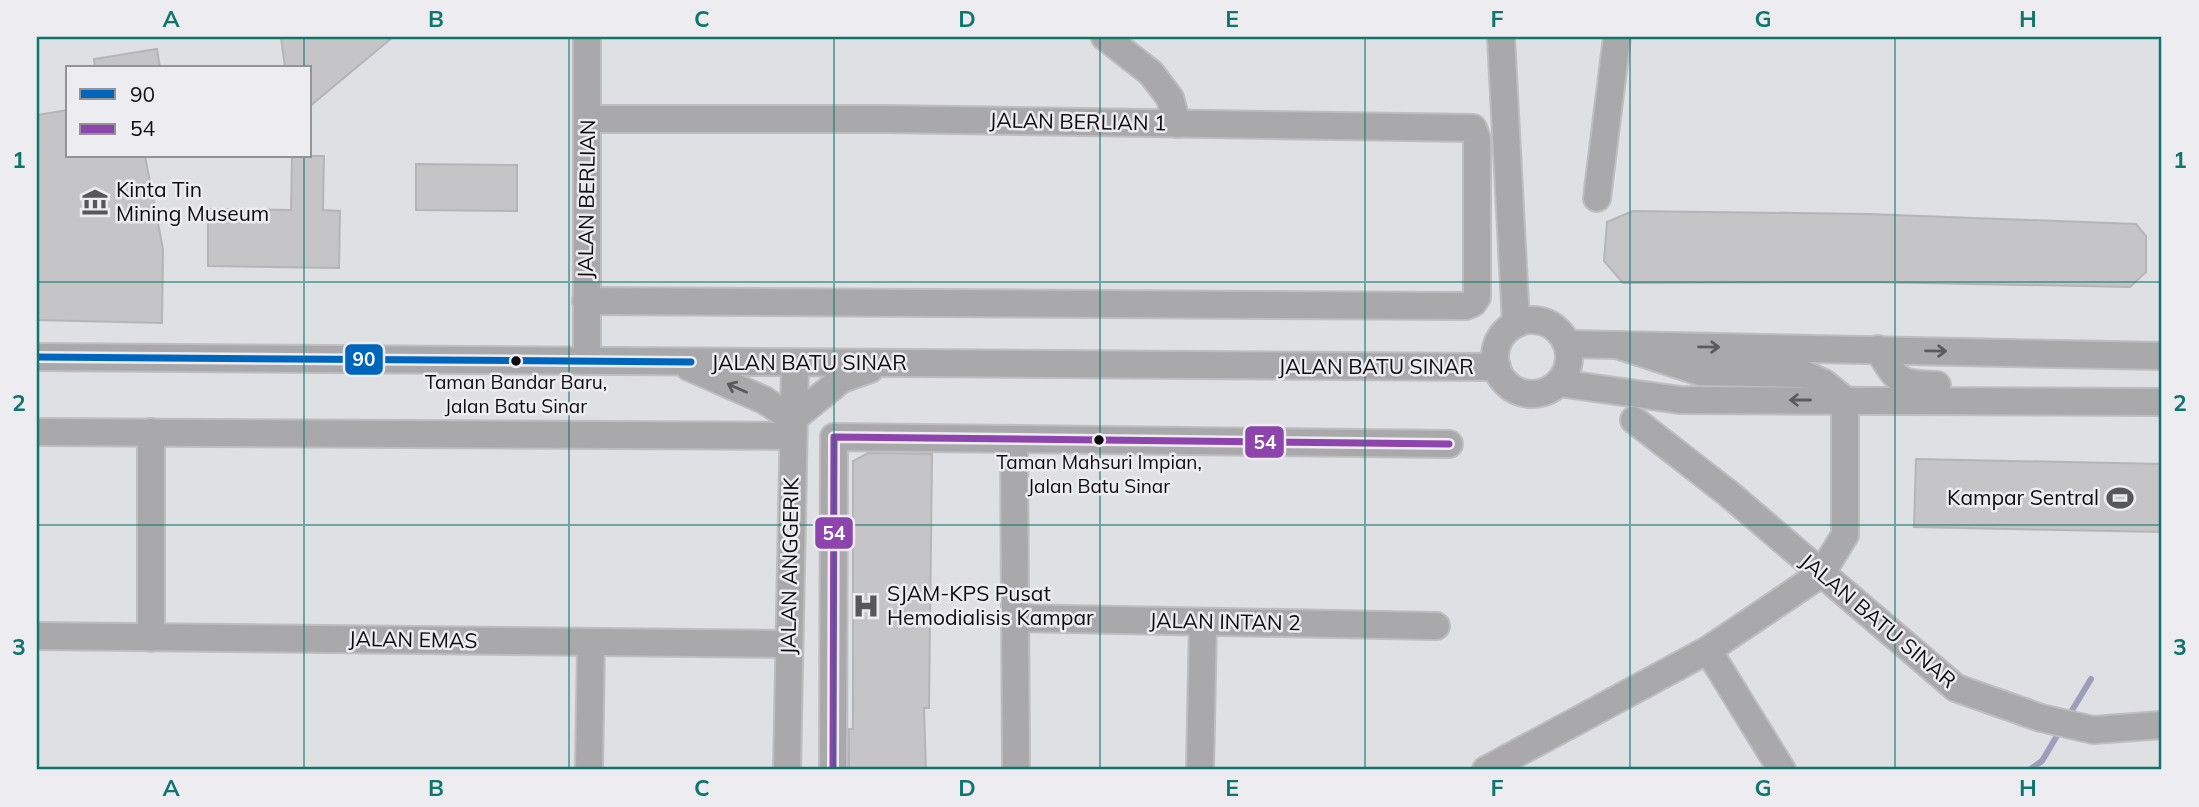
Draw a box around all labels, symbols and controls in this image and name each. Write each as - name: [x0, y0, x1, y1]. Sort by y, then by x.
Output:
- text: A: [162, 4, 180, 33]
- text: B: [428, 4, 444, 33]
- text: C: [694, 4, 710, 33]
- text: D: [958, 4, 976, 33]
- text: E: [1225, 4, 1239, 33]
- text: F: [1490, 4, 1504, 33]
- text: G: [1754, 4, 1772, 33]
- text: H: [2019, 4, 2037, 33]
- legend: [66, 66, 312, 158]
- text: 90: [130, 81, 155, 107]
- street label: JALAN BERLIAN 1: [989, 106, 1167, 136]
- text: 54: [130, 115, 156, 141]
- street label: JALAN BERLIAN: [572, 119, 600, 279]
- text: 1: [12, 145, 26, 174]
- text: 1: [2173, 145, 2187, 174]
- place label: Kinta Tin Mining Museum: [116, 176, 269, 226]
- museum icon: Kinta Tin Mining Museum: [80, 187, 110, 217]
- one-way arrow: [1697, 340, 1720, 354]
- line badge: 90: [344, 343, 384, 376]
- one-way arrow: [1924, 344, 1947, 357]
- text: 90: [353, 347, 375, 371]
- street label: JALAN BATU SINAR: [711, 349, 907, 375]
- street label: JALAN BATU SINAR: [1278, 353, 1474, 379]
- marker: Taman Bandar Baru, Jalan Batu Sinar: [509, 354, 523, 368]
- place label: Taman Bandar Baru, Jalan Batu Sinar: [425, 370, 607, 418]
- one-way arrow: [726, 381, 748, 394]
- text: 2: [12, 388, 26, 417]
- text: 2: [2173, 388, 2187, 417]
- one-way arrow: [1789, 393, 1812, 407]
- line badge: 54: [1244, 425, 1285, 459]
- text: 54: [1254, 430, 1277, 454]
- marker: Taman Mahsuri Impian, Jalan Batu Sinar: [1092, 433, 1106, 447]
- place label: Taman Mahsuri Impian, Jalan Batu Sinar: [996, 450, 1202, 498]
- street label: JALAN ANGGERIK: [774, 476, 804, 655]
- sports icon: Kampar Sentral: [2105, 483, 2135, 513]
- place label: Kampar Sentral: [1947, 484, 2099, 510]
- line badge: 54: [814, 516, 854, 550]
- text: 54: [823, 521, 846, 545]
- street label: JALAN BATU SINAR: [1795, 547, 1962, 693]
- place label: SJAM-KPS Pusat Hemodialisis Kampar: [887, 580, 1094, 630]
- hospital icon: SJAM-KPS Pusat Hemodialisis Kampar: [851, 591, 881, 621]
- street label: JALAN INTAN 2: [1149, 607, 1301, 635]
- street label: JALAN EMAS: [348, 625, 478, 653]
- text: 3: [12, 632, 26, 661]
- text: 3: [2173, 632, 2187, 661]
- text: A: [162, 773, 180, 802]
- text: B: [428, 773, 444, 802]
- text: C: [694, 773, 710, 802]
- text: D: [958, 773, 976, 802]
- text: E: [1225, 773, 1239, 802]
- text: F: [1490, 773, 1504, 802]
- text: G: [1754, 773, 1772, 802]
- text: H: [2019, 773, 2037, 802]

